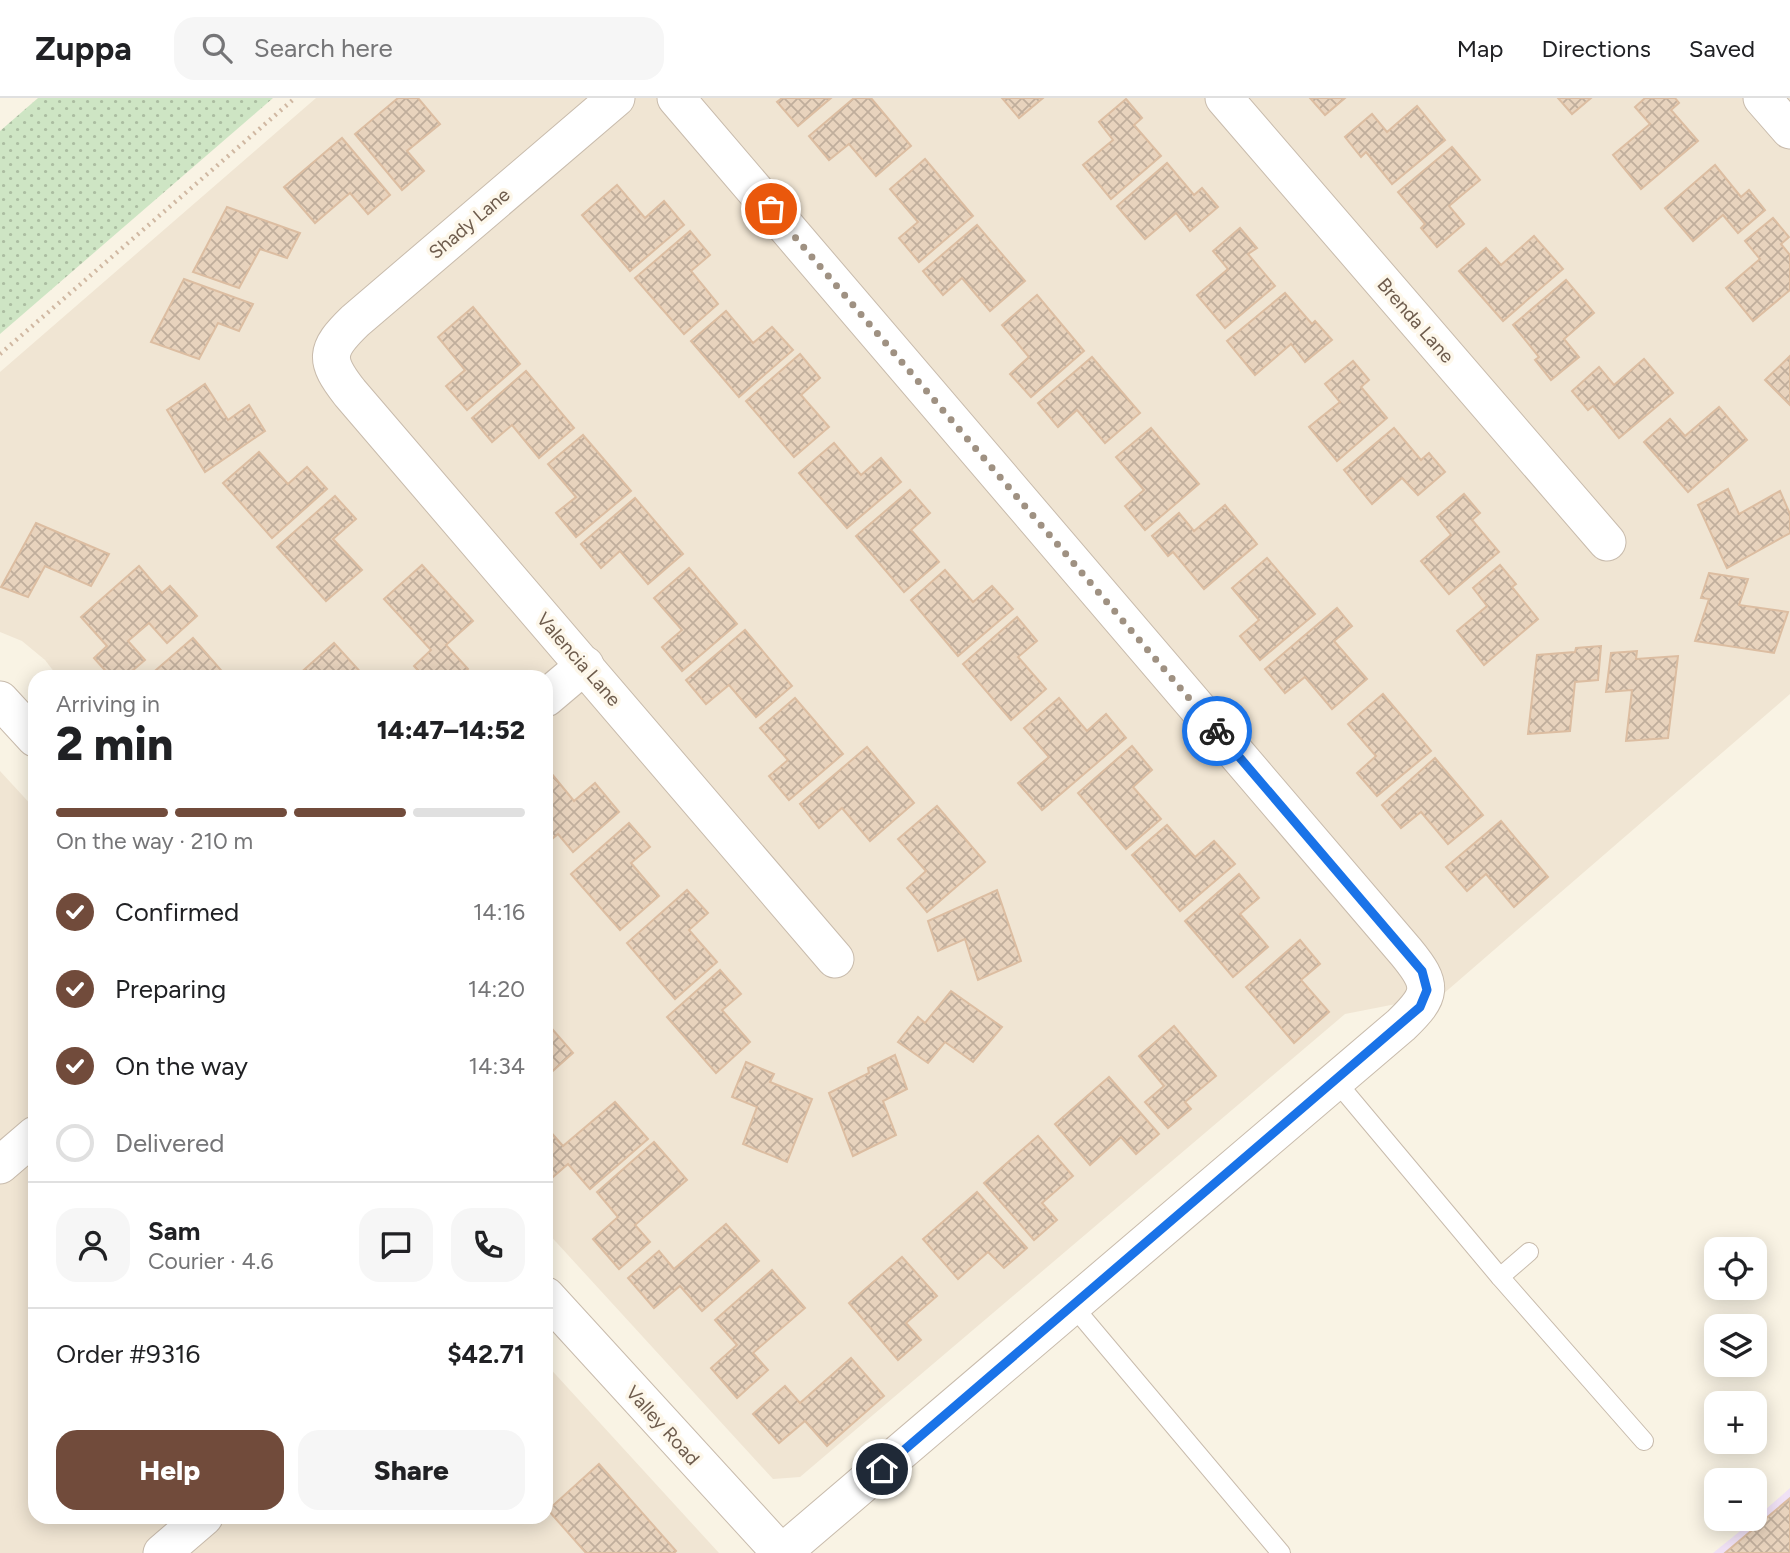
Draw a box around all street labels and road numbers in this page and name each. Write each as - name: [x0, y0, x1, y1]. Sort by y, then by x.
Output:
- street label: Shady Lane: [424, 183, 514, 264]
- street label: Brenda Lane: [1372, 273, 1459, 368]
- street label: Valencia Lane: [532, 608, 626, 711]
- street label: Valley Road: [621, 1381, 704, 1470]

